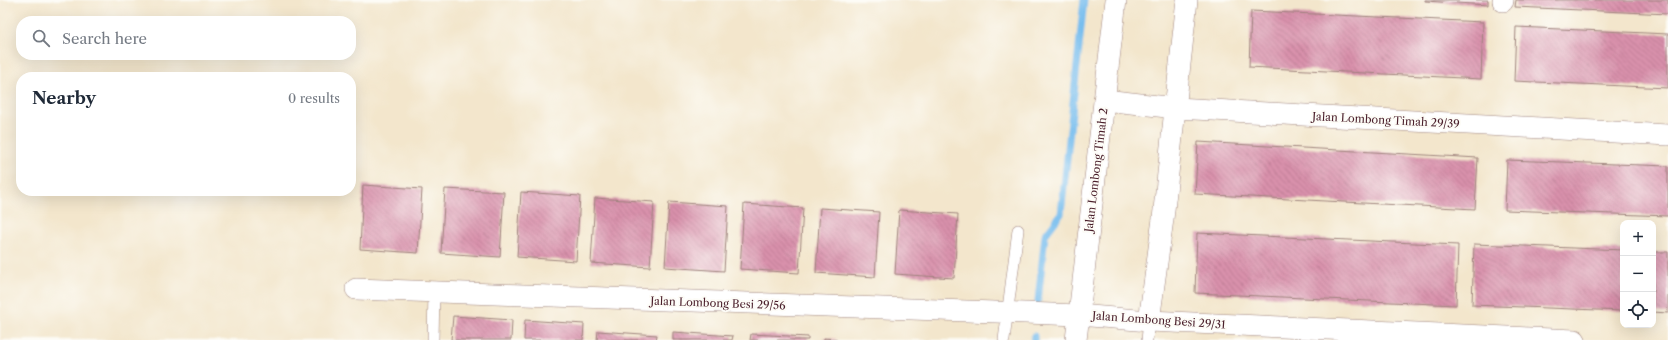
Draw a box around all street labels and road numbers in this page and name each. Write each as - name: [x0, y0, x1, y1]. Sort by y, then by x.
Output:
- street label: Jalan Lombong Timah 2: [1081, 107, 1111, 235]
- street label: Jalan Lombong Timah 29/39: [1310, 109, 1460, 131]
- street label: Jalan Lombong Besi 29/56: [648, 294, 786, 312]
- street label: Jalan Lombong Besi 29/31: [1090, 308, 1227, 332]

